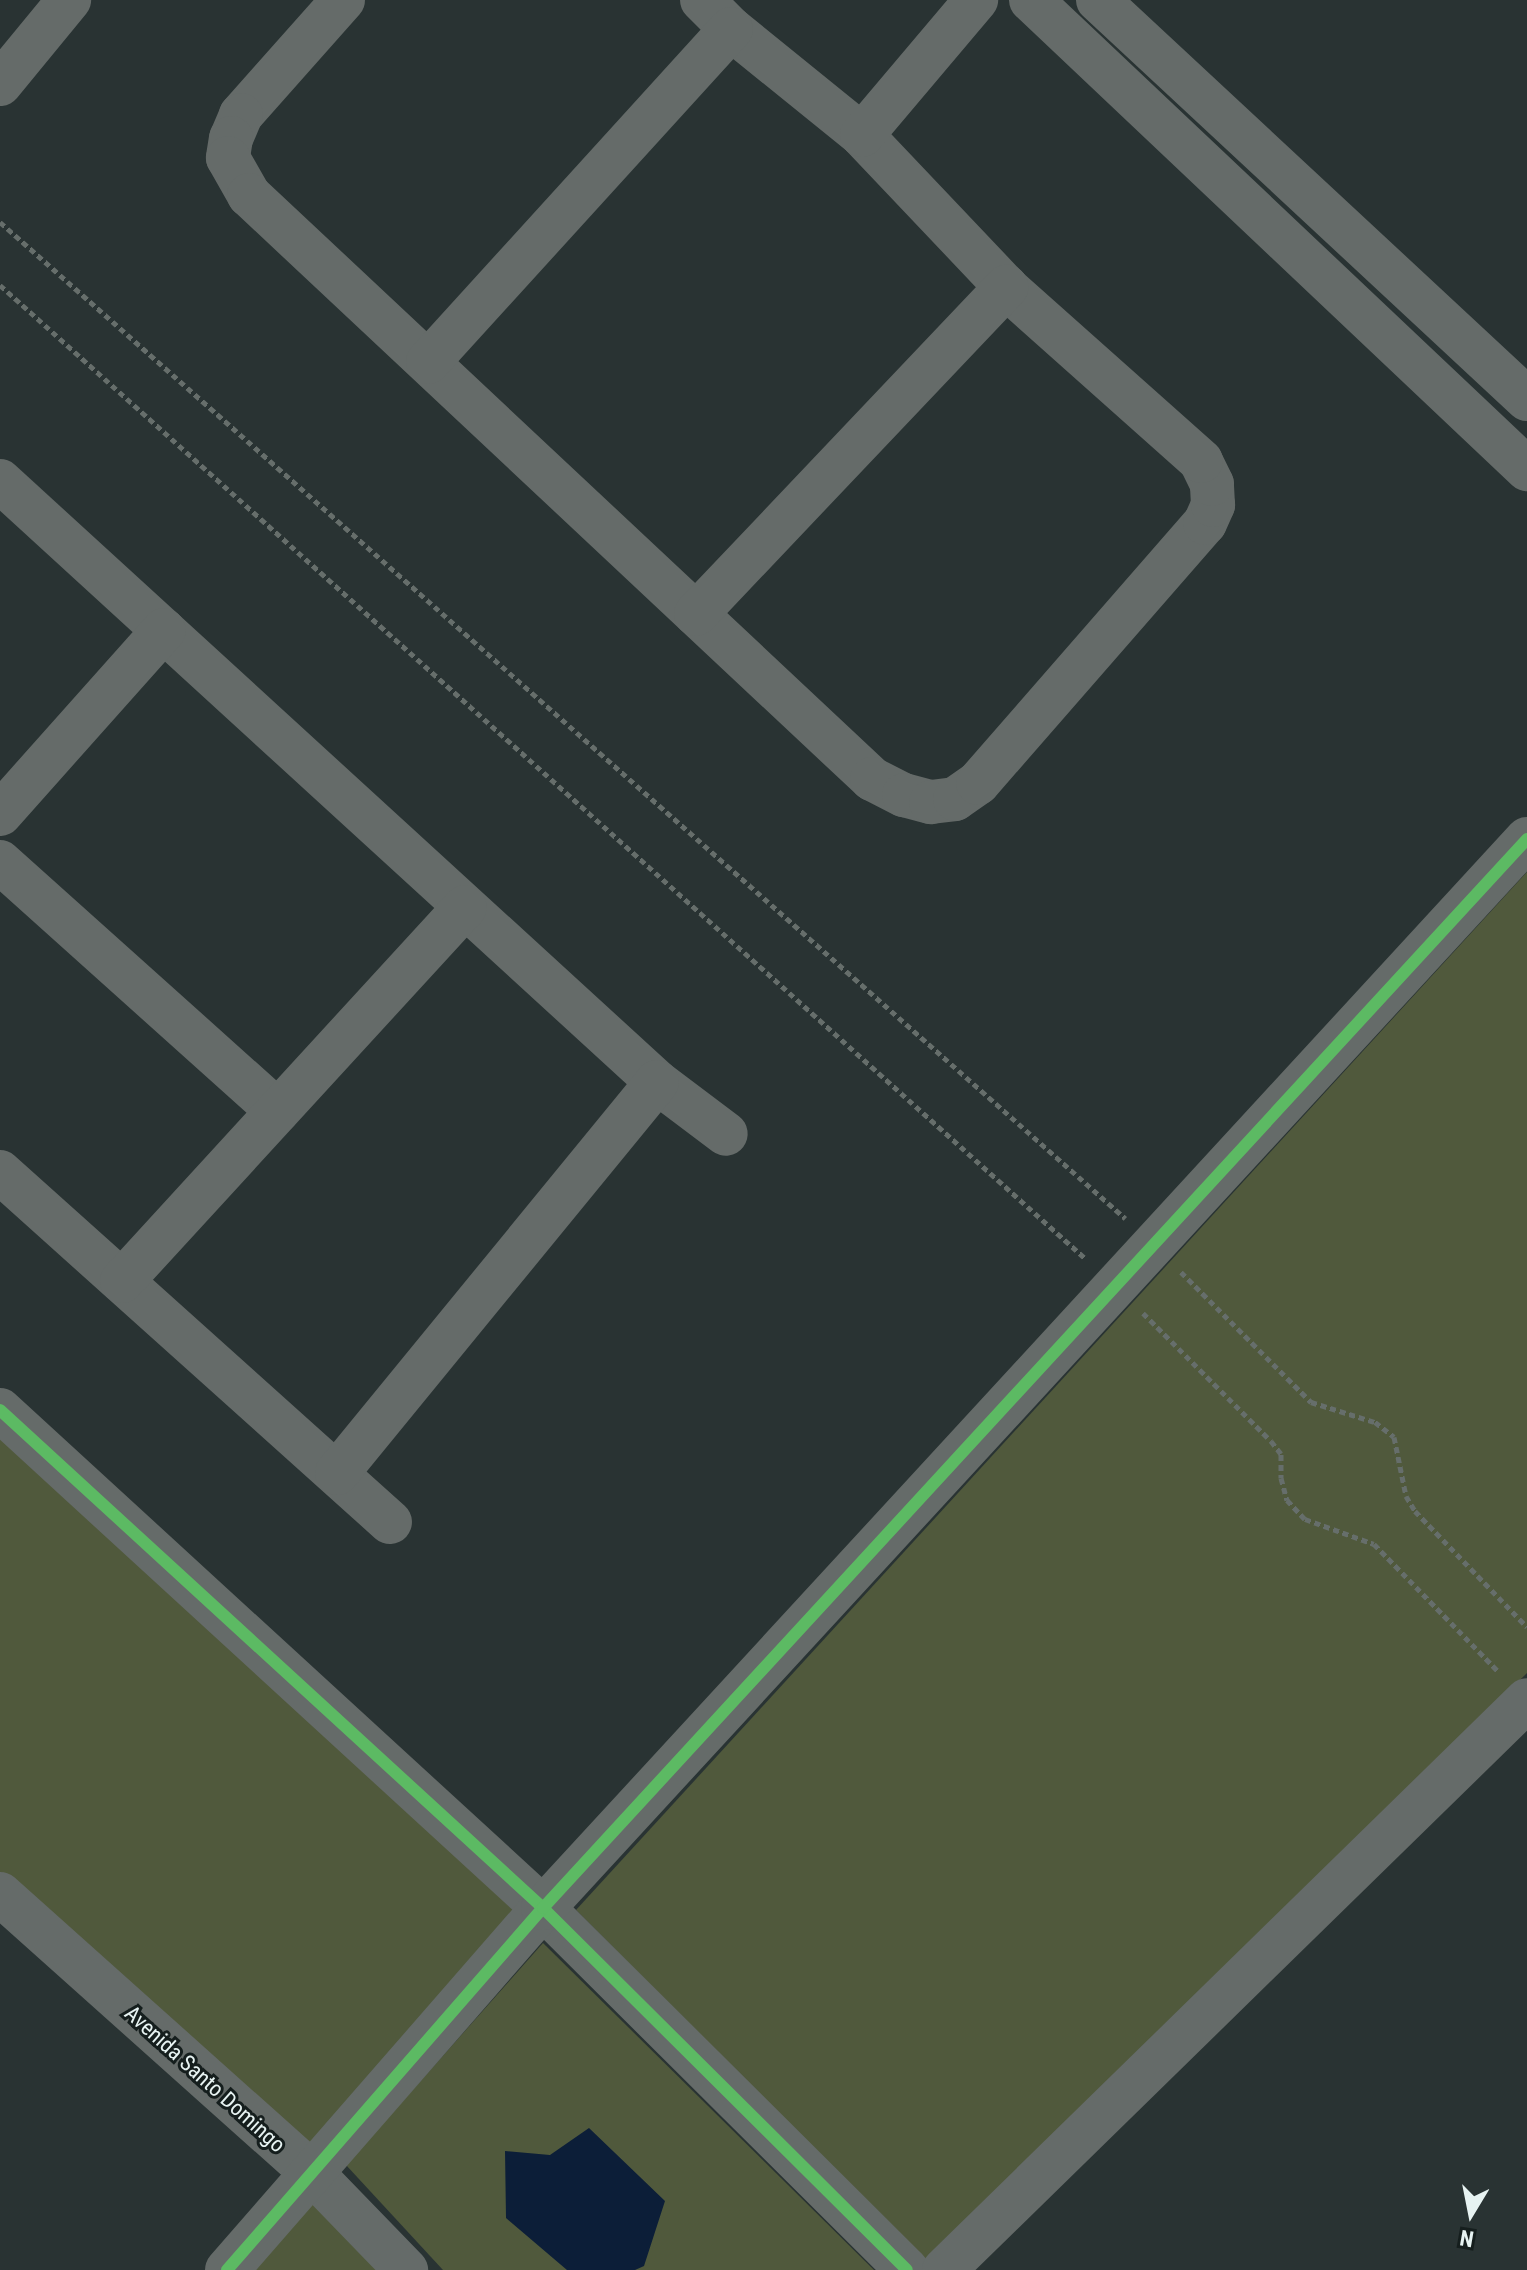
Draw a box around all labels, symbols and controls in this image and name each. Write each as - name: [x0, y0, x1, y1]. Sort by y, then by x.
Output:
- street label: Avenida Santo Domingo: [119, 2000, 291, 2158]
- north arrow: [1431, 2174, 1511, 2254]
- text: N: [1458, 2225, 1476, 2252]

